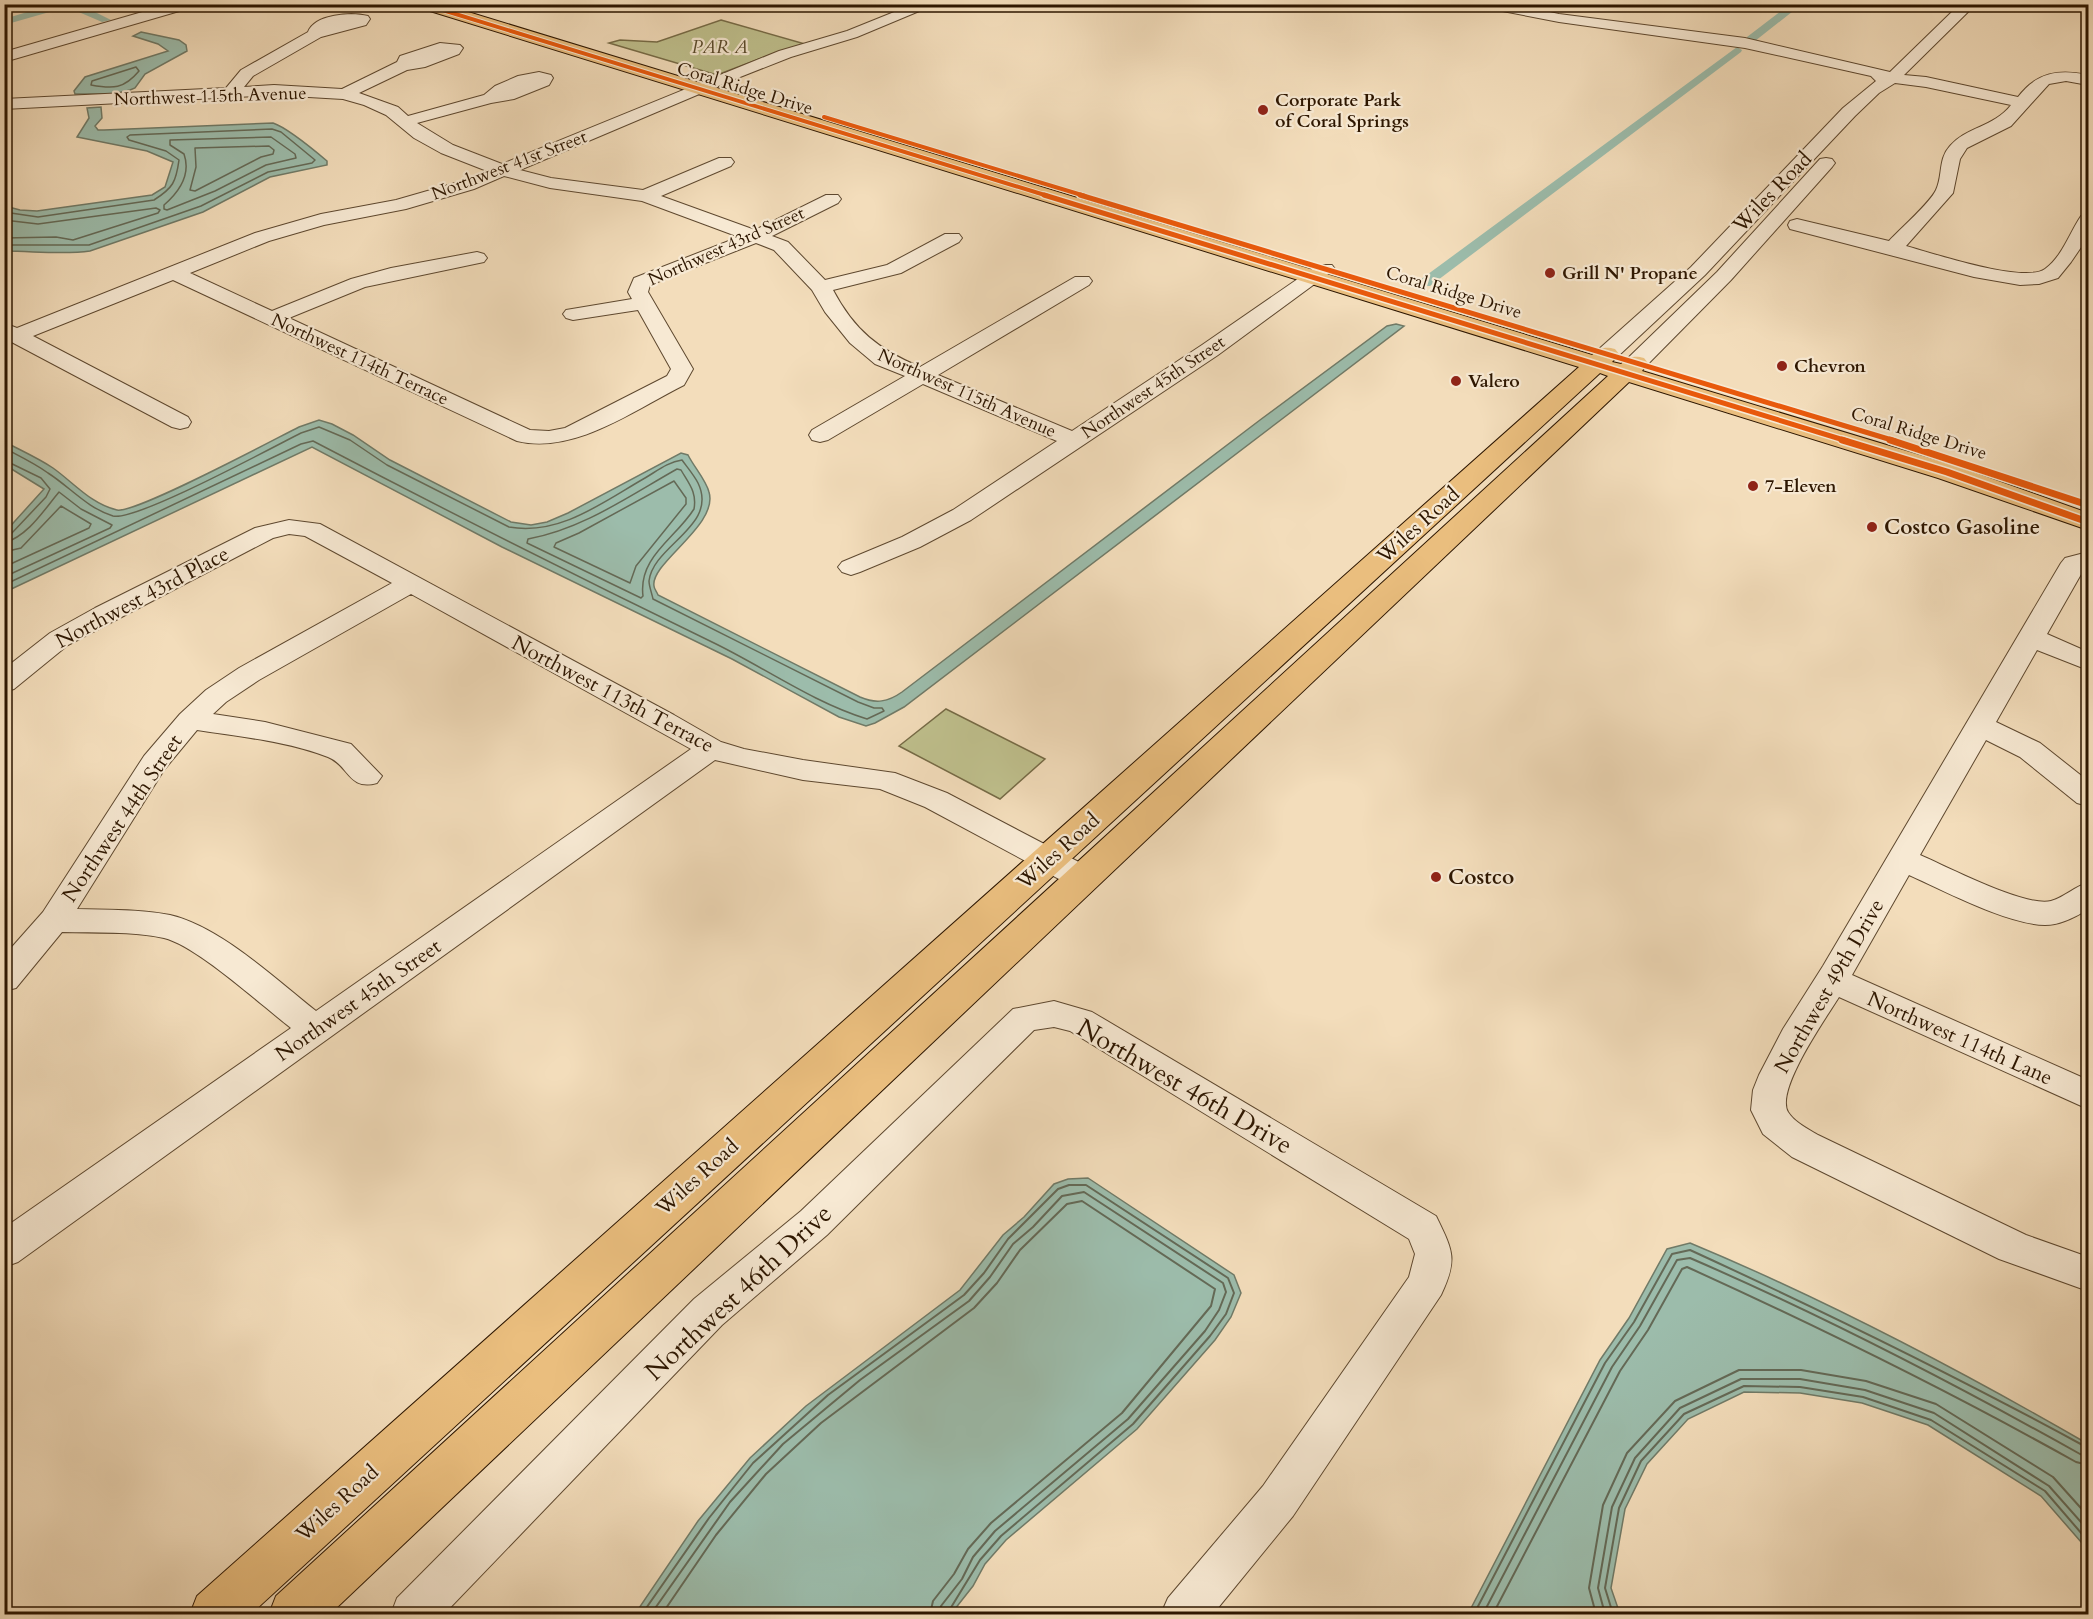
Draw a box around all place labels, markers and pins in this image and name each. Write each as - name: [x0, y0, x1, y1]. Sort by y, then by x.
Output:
- place label: Corporate Park of Coral Springs: [1275, 88, 1409, 134]
- marker: Corporate Park of Coral Springs: [1256, 103, 1270, 117]
- place label: Grill N' Propane: [1562, 261, 1698, 286]
- marker: Grill N' Propane: [1543, 266, 1557, 280]
- place label: Chevron: [1794, 354, 1866, 379]
- marker: Chevron: [1775, 359, 1789, 373]
- place label: Valero: [1468, 369, 1520, 394]
- marker: Valero: [1449, 374, 1463, 388]
- place label: 7-Eleven: [1765, 474, 1837, 499]
- marker: 7-Eleven: [1746, 479, 1760, 493]
- place label: Costco Gasoline: [1884, 513, 2040, 542]
- marker: Costco Gasoline: [1865, 520, 1879, 534]
- place label: Costco: [1448, 863, 1514, 892]
- marker: Costco: [1429, 870, 1443, 884]

